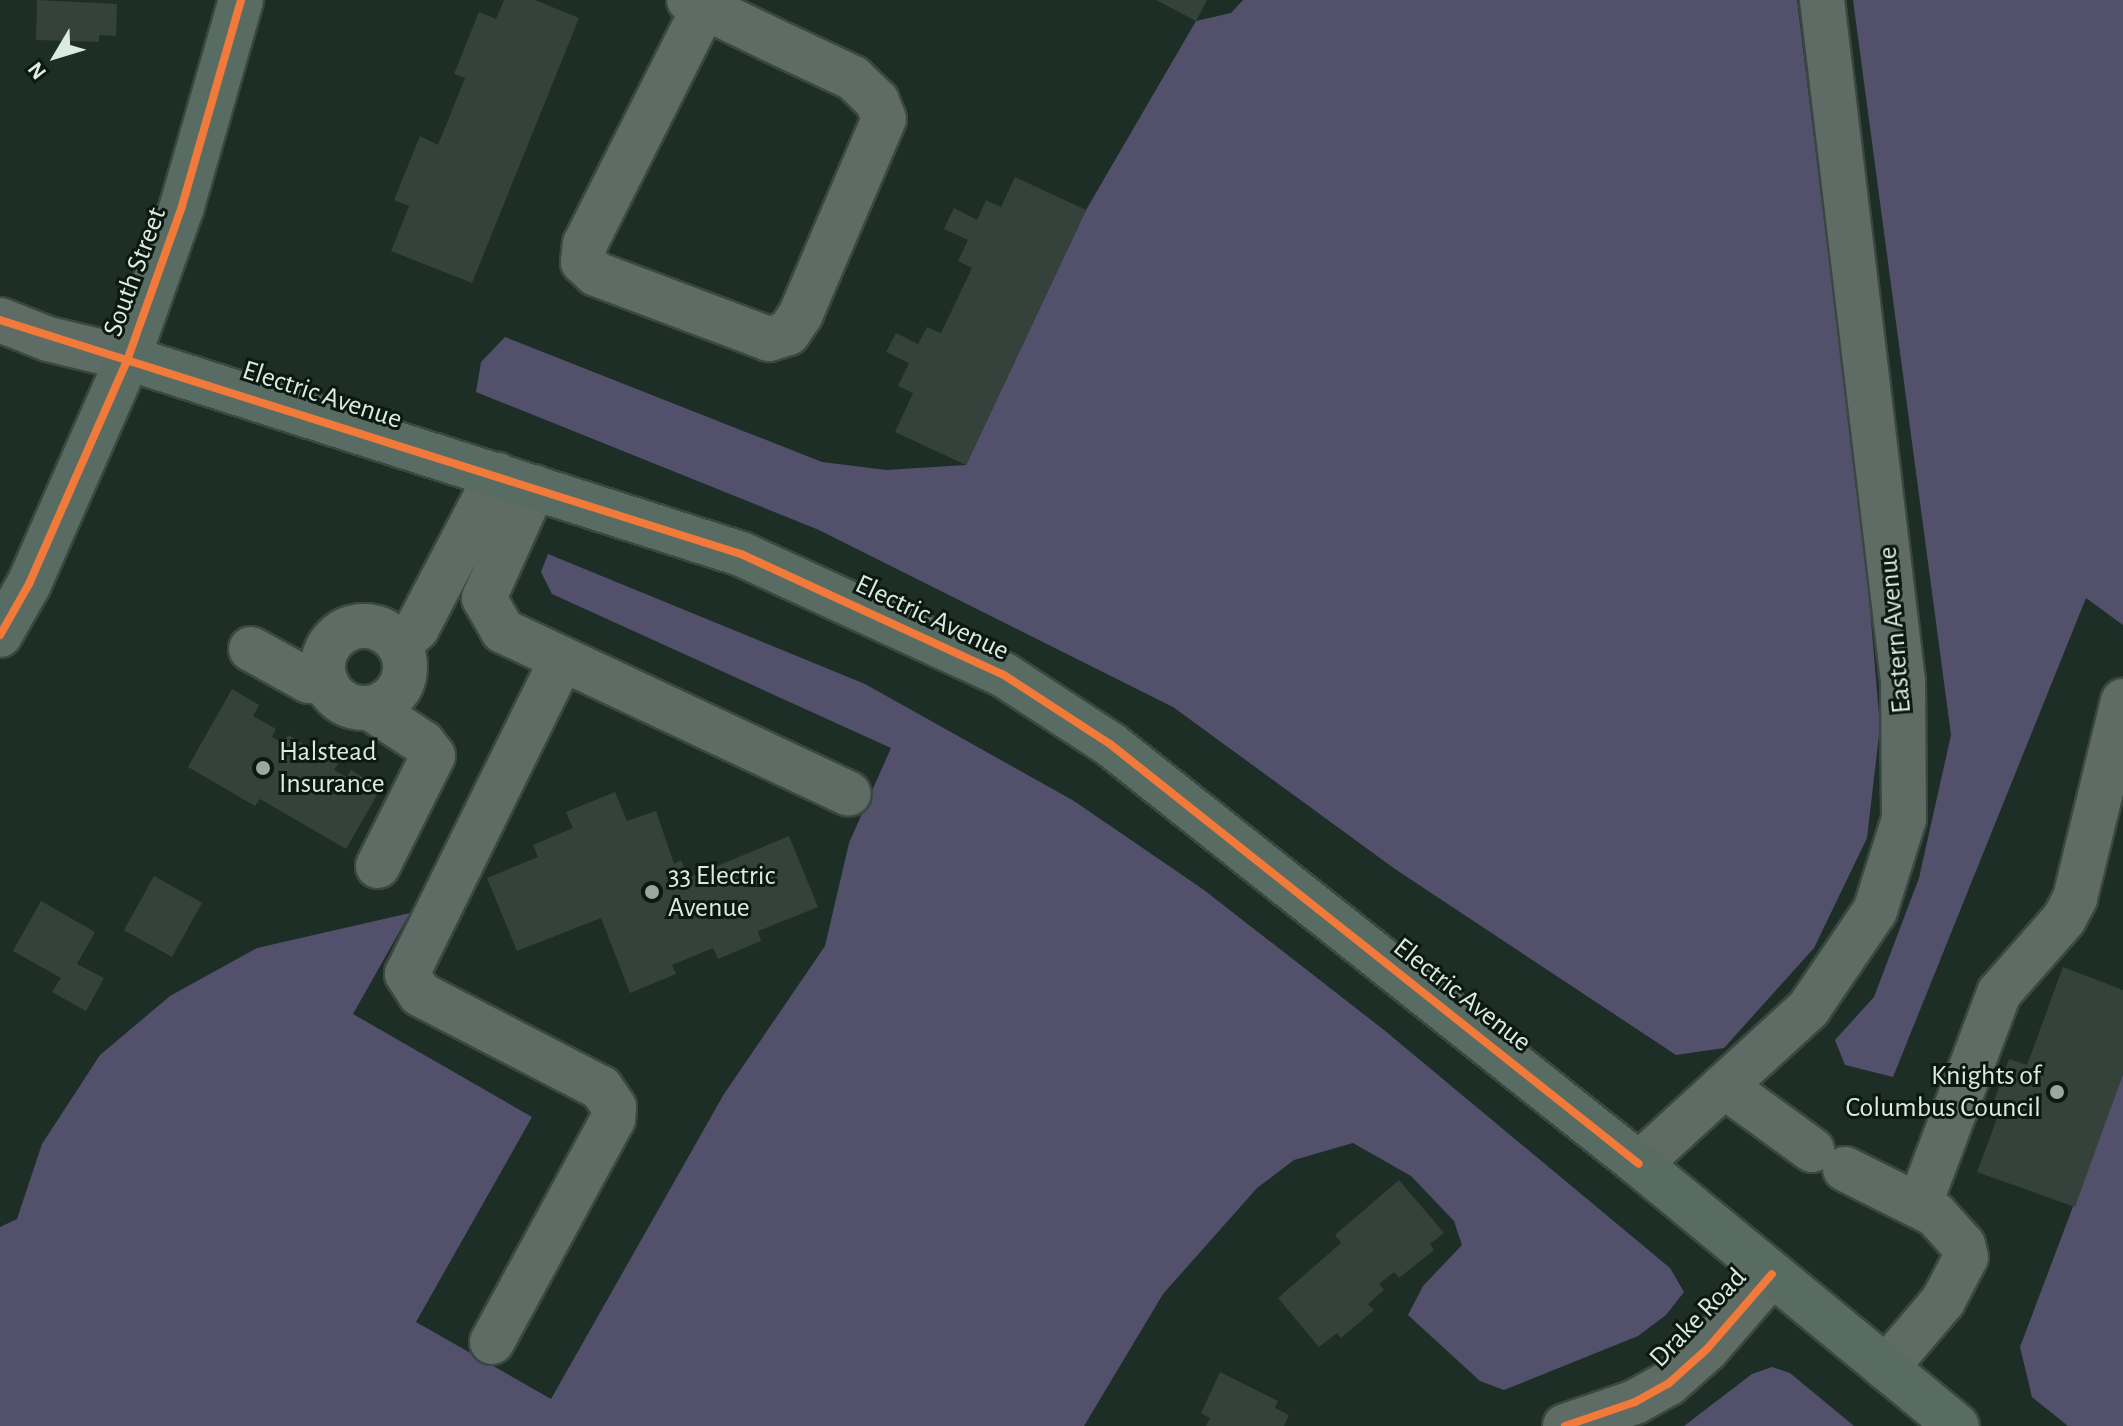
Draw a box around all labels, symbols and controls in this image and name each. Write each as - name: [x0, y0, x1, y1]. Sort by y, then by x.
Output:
- north arrow: [16, 16, 96, 96]
- text: N: [24, 58, 50, 84]
- street label: South Street: [96, 203, 174, 341]
- street label: Electric Avenue: [238, 353, 406, 437]
- street label: Eastern Avenue: [1871, 545, 1919, 715]
- street label: Electric Avenue: [850, 568, 1014, 668]
- place label: Halstead Insurance: [279, 735, 385, 801]
- marker: Halstead Insurance: [254, 759, 272, 777]
- place label: 33 Electric Avenue: [668, 859, 775, 925]
- marker: 33 Electric Avenue: [643, 883, 661, 901]
- street label: Electric Avenue: [1386, 931, 1538, 1059]
- place label: Knights of Columbus Council: [1846, 1059, 2041, 1125]
- marker: Knights of Columbus Council: [2048, 1083, 2066, 1101]
- street label: Drake Road: [1642, 1261, 1754, 1375]

